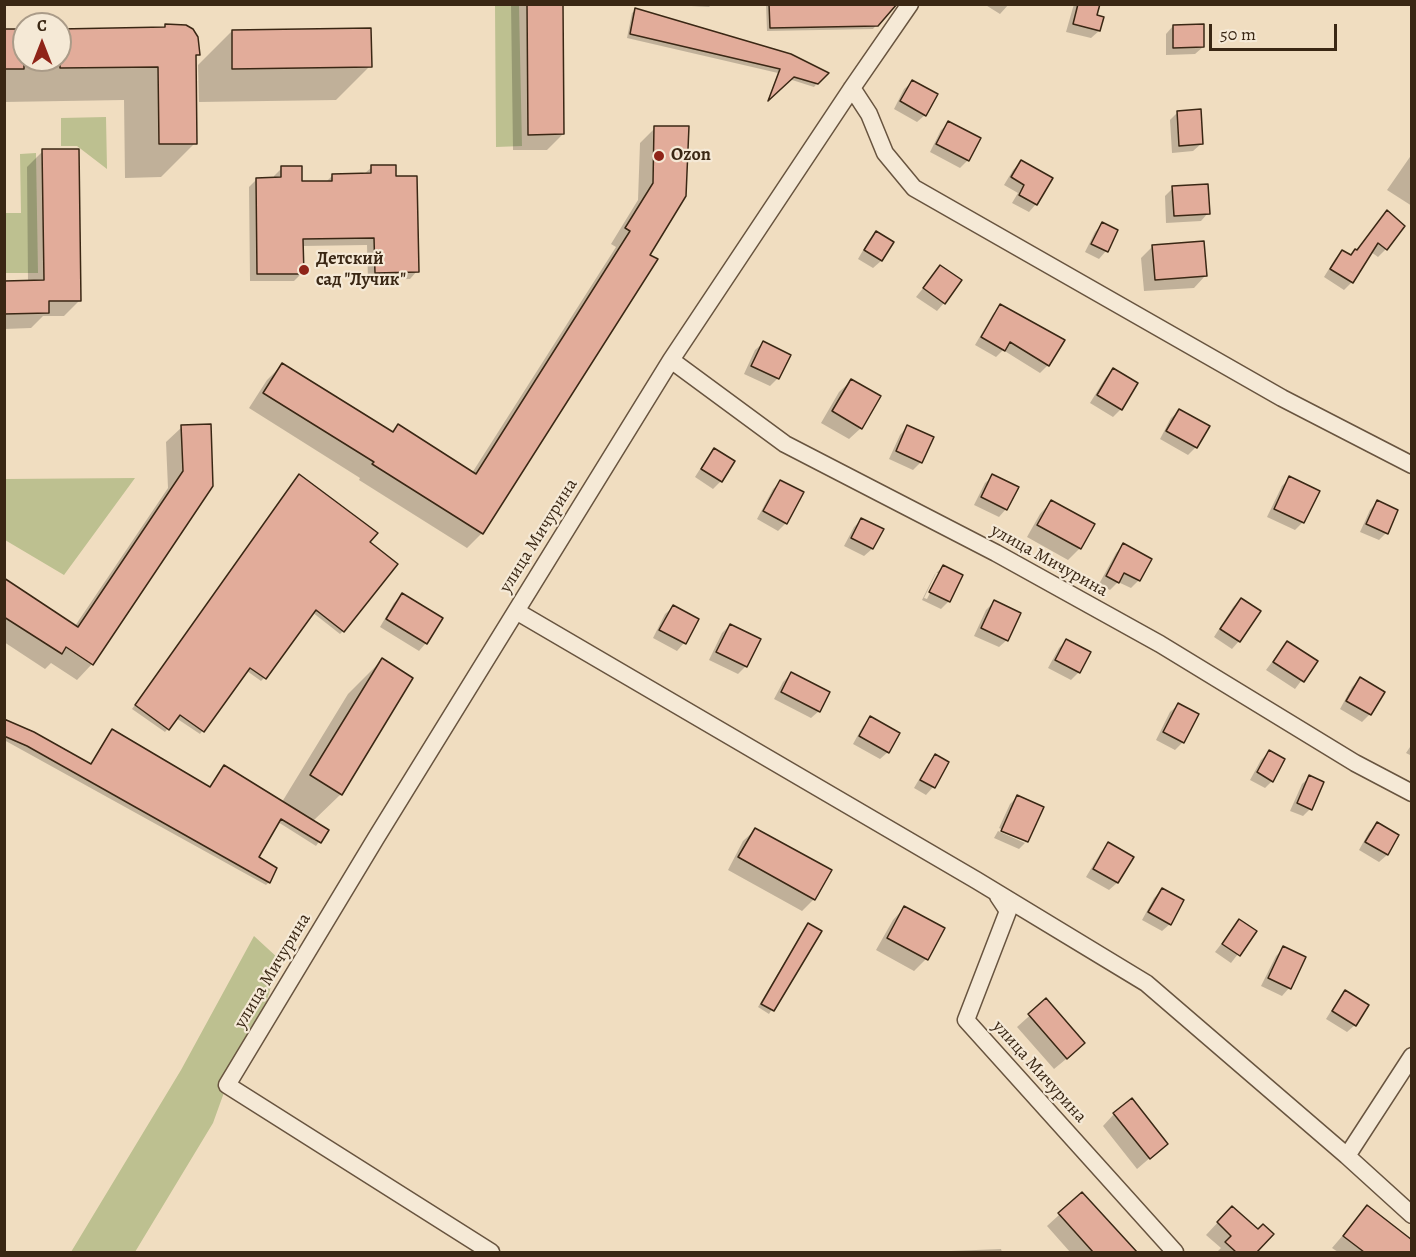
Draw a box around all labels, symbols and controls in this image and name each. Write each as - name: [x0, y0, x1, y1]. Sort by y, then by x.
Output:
- north arrow: [12, 12, 72, 72]
- scale bar: [1212, 12, 1340, 50]
- text: С: [37, 15, 47, 37]
- text: 50 m: [1220, 22, 1256, 46]
- place label: Ozon: [671, 145, 711, 167]
- marker: Ozon: [652, 149, 666, 163]
- place label: Детский сад "Лучик": [316, 249, 406, 292]
- marker: Детский сад "Лучик": [297, 263, 311, 277]
- street label: улица Мичурина: [495, 475, 583, 597]
- street label: улица Мичурина: [987, 520, 1111, 602]
- street label: улица Мичурина: [230, 909, 316, 1033]
- street label: улица Мичурина: [987, 1016, 1091, 1128]

